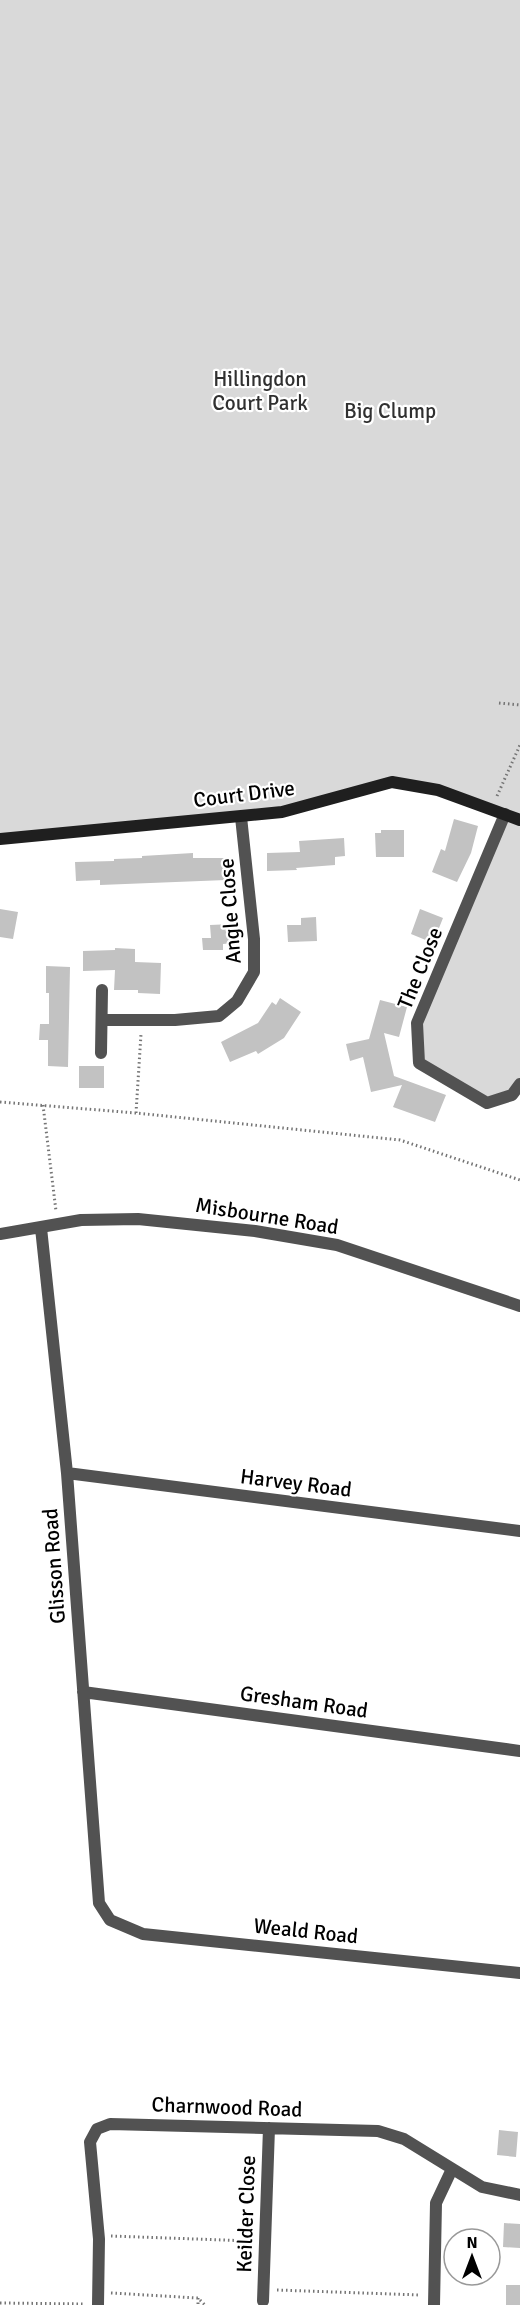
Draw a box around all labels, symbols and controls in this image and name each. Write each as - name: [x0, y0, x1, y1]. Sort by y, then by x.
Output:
- park label: Hillingdon Court Park: [212, 366, 308, 416]
- park label: Big Clump: [344, 398, 436, 424]
- street label: Court Drive: [192, 775, 296, 813]
- street label: Angle Close: [213, 857, 247, 965]
- street label: The Close: [392, 923, 448, 1013]
- street label: Misbourne Road: [194, 1192, 340, 1240]
- street label: Harvey Road: [239, 1463, 353, 1503]
- street label: Glisson Road: [37, 1507, 71, 1625]
- street label: Gresham Road: [238, 1680, 370, 1724]
- street label: Weald Road: [252, 1913, 360, 1949]
- street label: Charnwood Road: [151, 2091, 303, 2123]
- street label: Keilder Close: [231, 2155, 261, 2273]
- north arrow: [442, 2227, 502, 2287]
- text: N: [466, 2233, 478, 2253]

